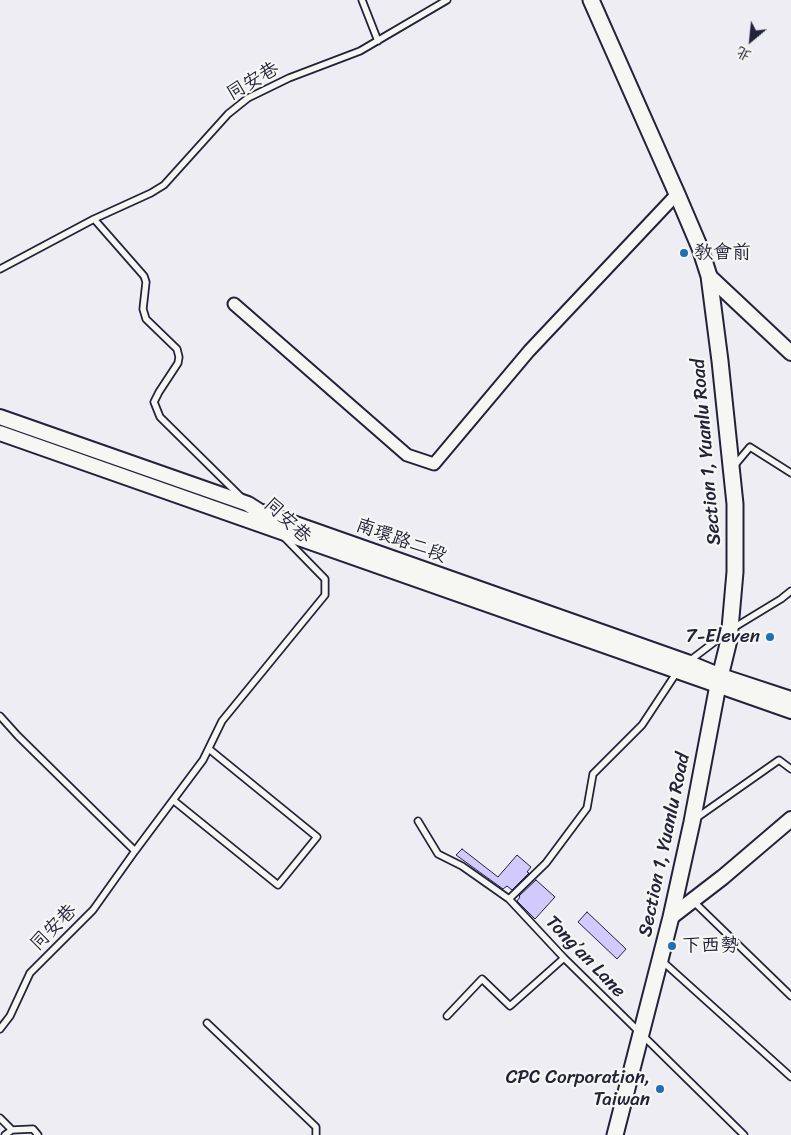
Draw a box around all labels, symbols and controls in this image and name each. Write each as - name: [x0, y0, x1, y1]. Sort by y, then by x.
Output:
- north arrow: [726, 15, 776, 65]
- text: 北: [732, 39, 756, 68]
- street label: 同安巷: [223, 58, 283, 106]
- place label: 教會前: [694, 242, 751, 264]
- marker: 教會前: [678, 247, 690, 259]
- street label: Section 1, Yuanlu Road: [687, 358, 727, 546]
- street label: 同安巷: [258, 493, 316, 549]
- street label: 南環路二段: [352, 514, 450, 568]
- place label: 7-Eleven: [686, 626, 760, 648]
- marker: 7-Eleven: [764, 631, 776, 643]
- street label: Section 1, Yuanlu Road: [634, 751, 696, 939]
- street label: 同安巷: [26, 900, 82, 956]
- street label: Tong’an Lane: [540, 911, 630, 1003]
- place label: 下西勢: [682, 935, 739, 957]
- marker: 下西勢: [666, 940, 678, 952]
- place label: CPC Corporation, Taiwan: [506, 1067, 650, 1111]
- marker: CPC Corporation, Taiwan: [654, 1083, 666, 1095]

